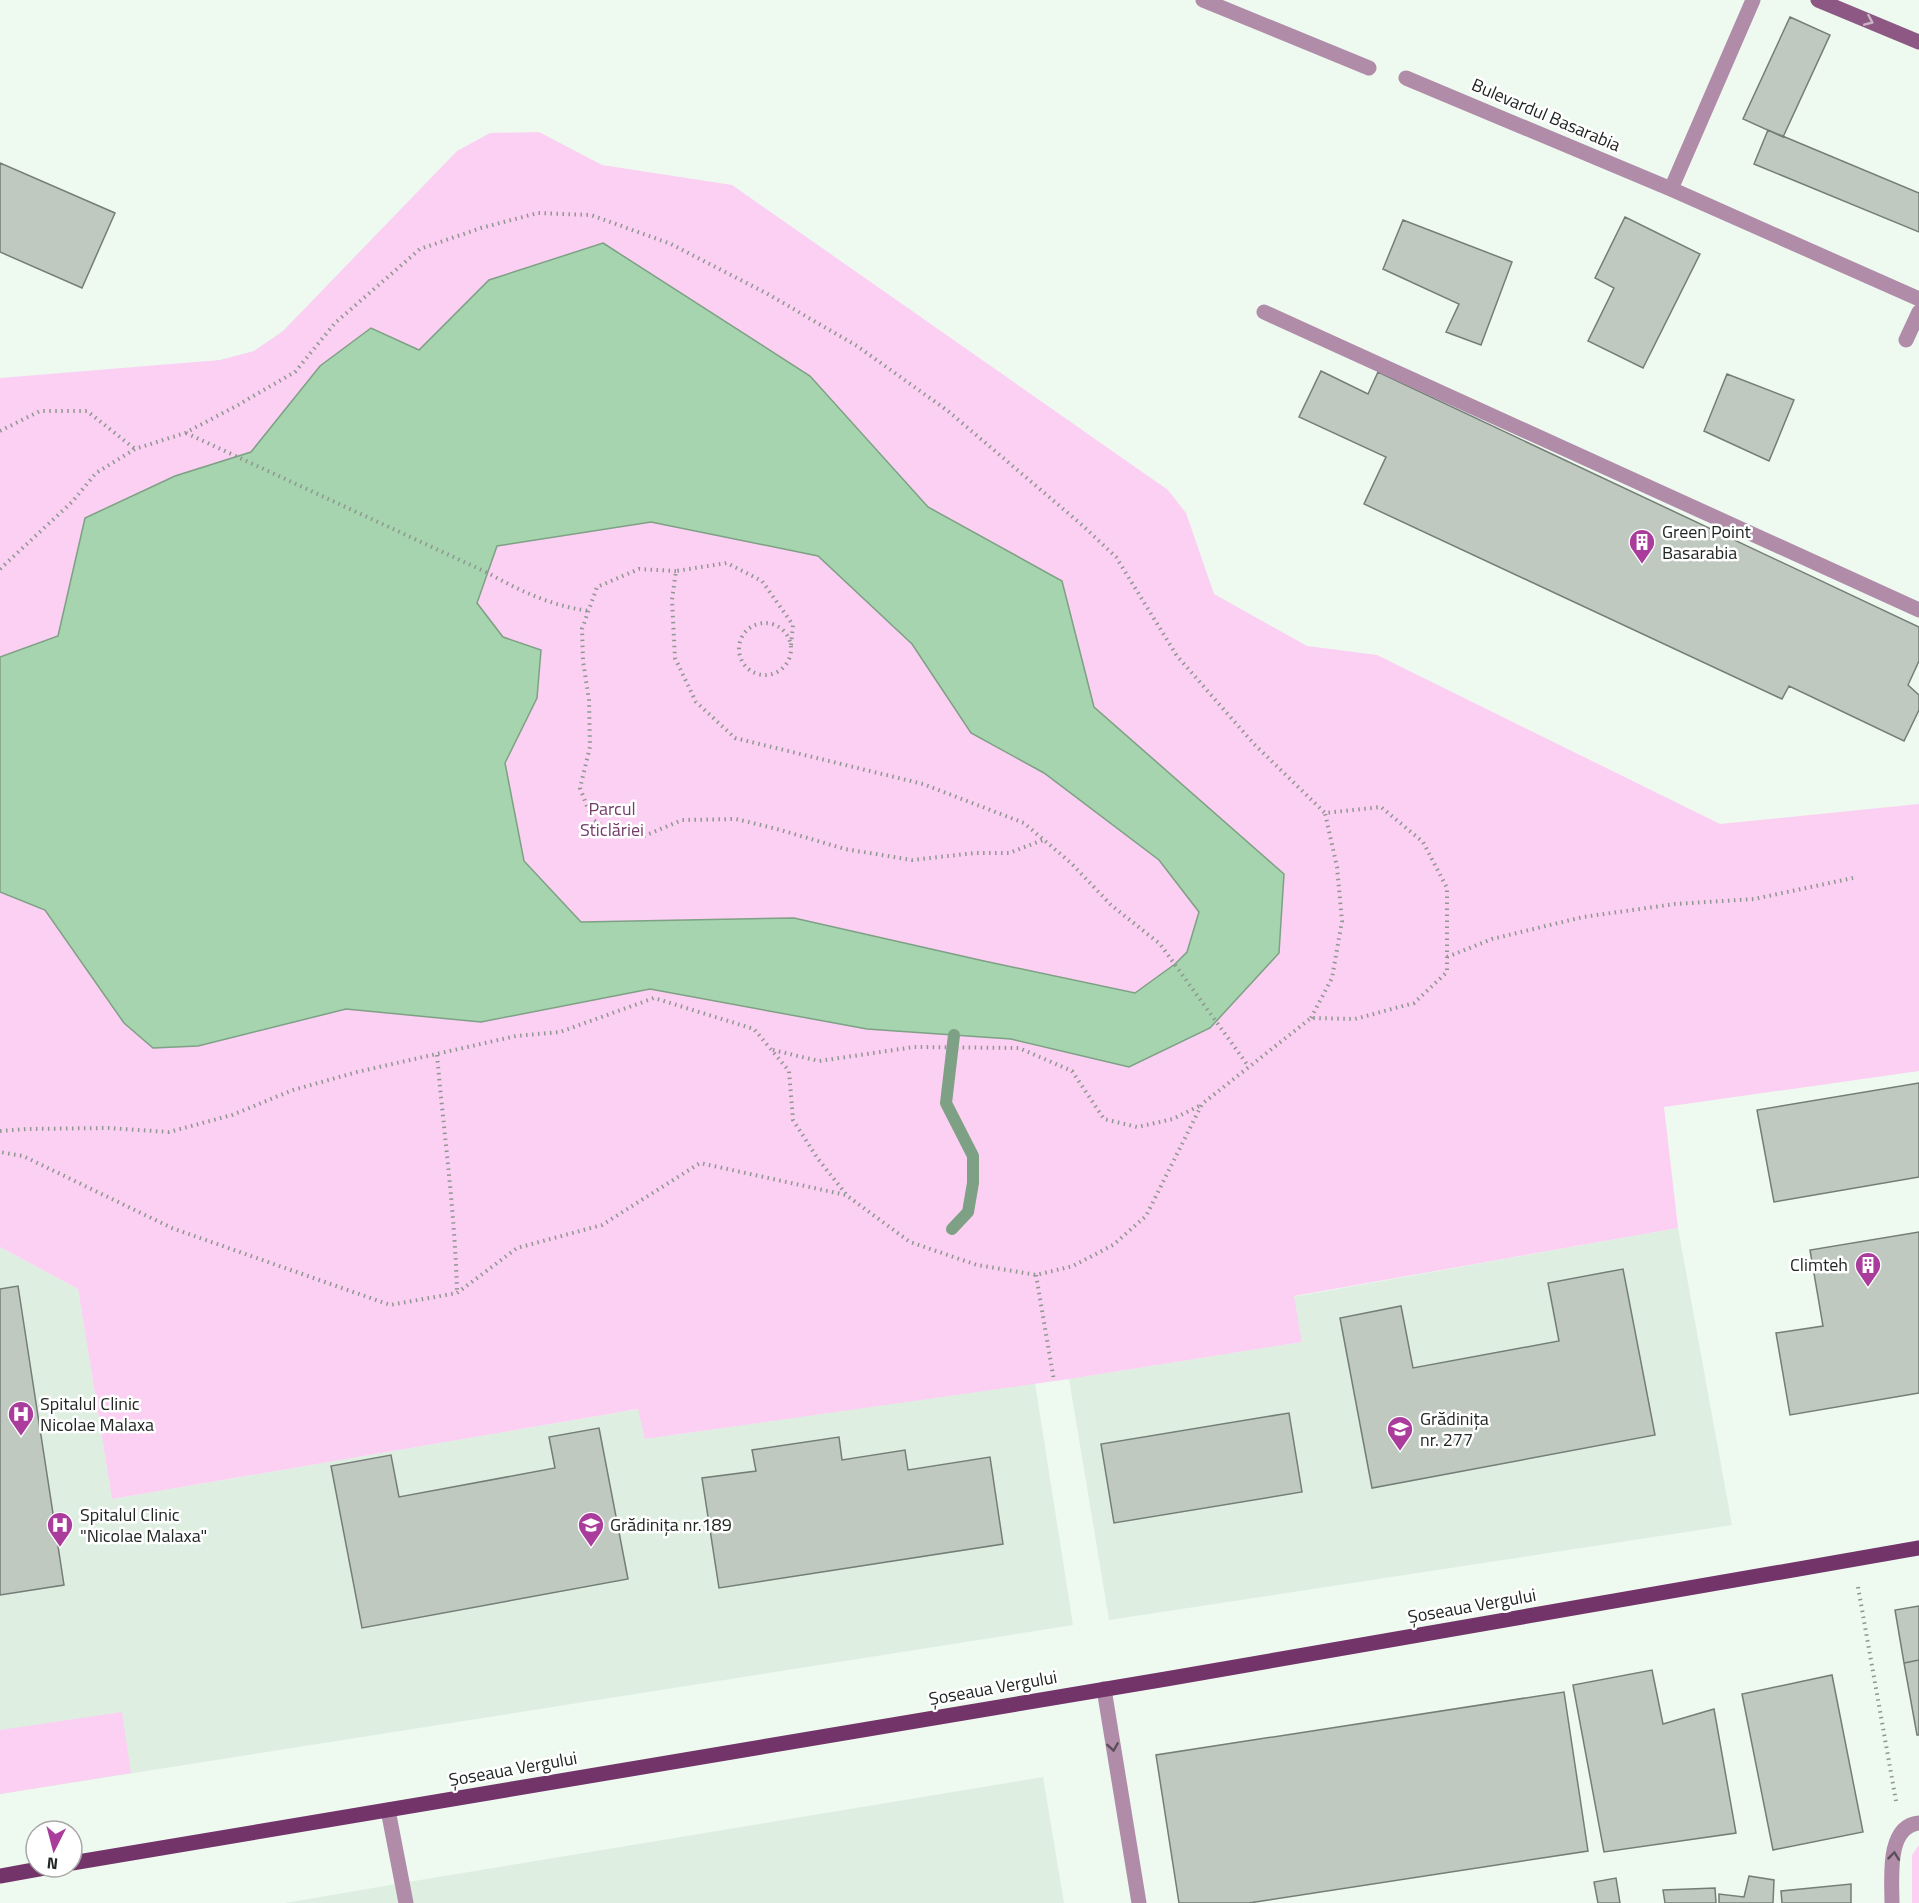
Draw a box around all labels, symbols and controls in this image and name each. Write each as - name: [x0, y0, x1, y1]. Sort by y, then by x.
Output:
- one-way arrow: [1862, 14, 1873, 26]
- street label: Bulevardul Basarabia: [1467, 71, 1625, 158]
- place label: Green Point Basarabia: [1662, 518, 1752, 566]
- building icon: Green Point Basarabia: [1627, 527, 1657, 565]
- park label: Parcul Sticlăriei: [580, 795, 644, 843]
- building icon: Climteh: [1853, 1250, 1883, 1288]
- place label: Climteh: [1790, 1251, 1848, 1278]
- place label: Spitalul Clinic Nicolae Malaxa: [40, 1390, 154, 1438]
- hospital icon: Spitalul Clinic Nicolae Malaxa: [6, 1399, 36, 1437]
- place label: Grădinița nr. 277: [1420, 1405, 1489, 1453]
- school or university icon: Grădinița nr. 277: [1385, 1414, 1415, 1452]
- place label: Spitalul Clinic "Nicolae Malaxa": [80, 1501, 207, 1549]
- hospital icon: Spitalul Clinic "Nicolae Malaxa": [45, 1510, 75, 1548]
- school or university icon: Grădinița nr.189: [576, 1510, 606, 1548]
- place label: Grădinița nr.189: [610, 1511, 732, 1538]
- street label: Șoseaua Vergului: [1406, 1581, 1538, 1630]
- street label: Șoseaua Vergului: [927, 1663, 1059, 1712]
- one-way arrow: [1107, 1742, 1119, 1752]
- street label: Șoseaua Vergului: [447, 1744, 579, 1793]
- north arrow: [24, 1819, 84, 1879]
- text: N: [46, 1851, 59, 1876]
- one-way arrow: [1887, 1852, 1900, 1861]

